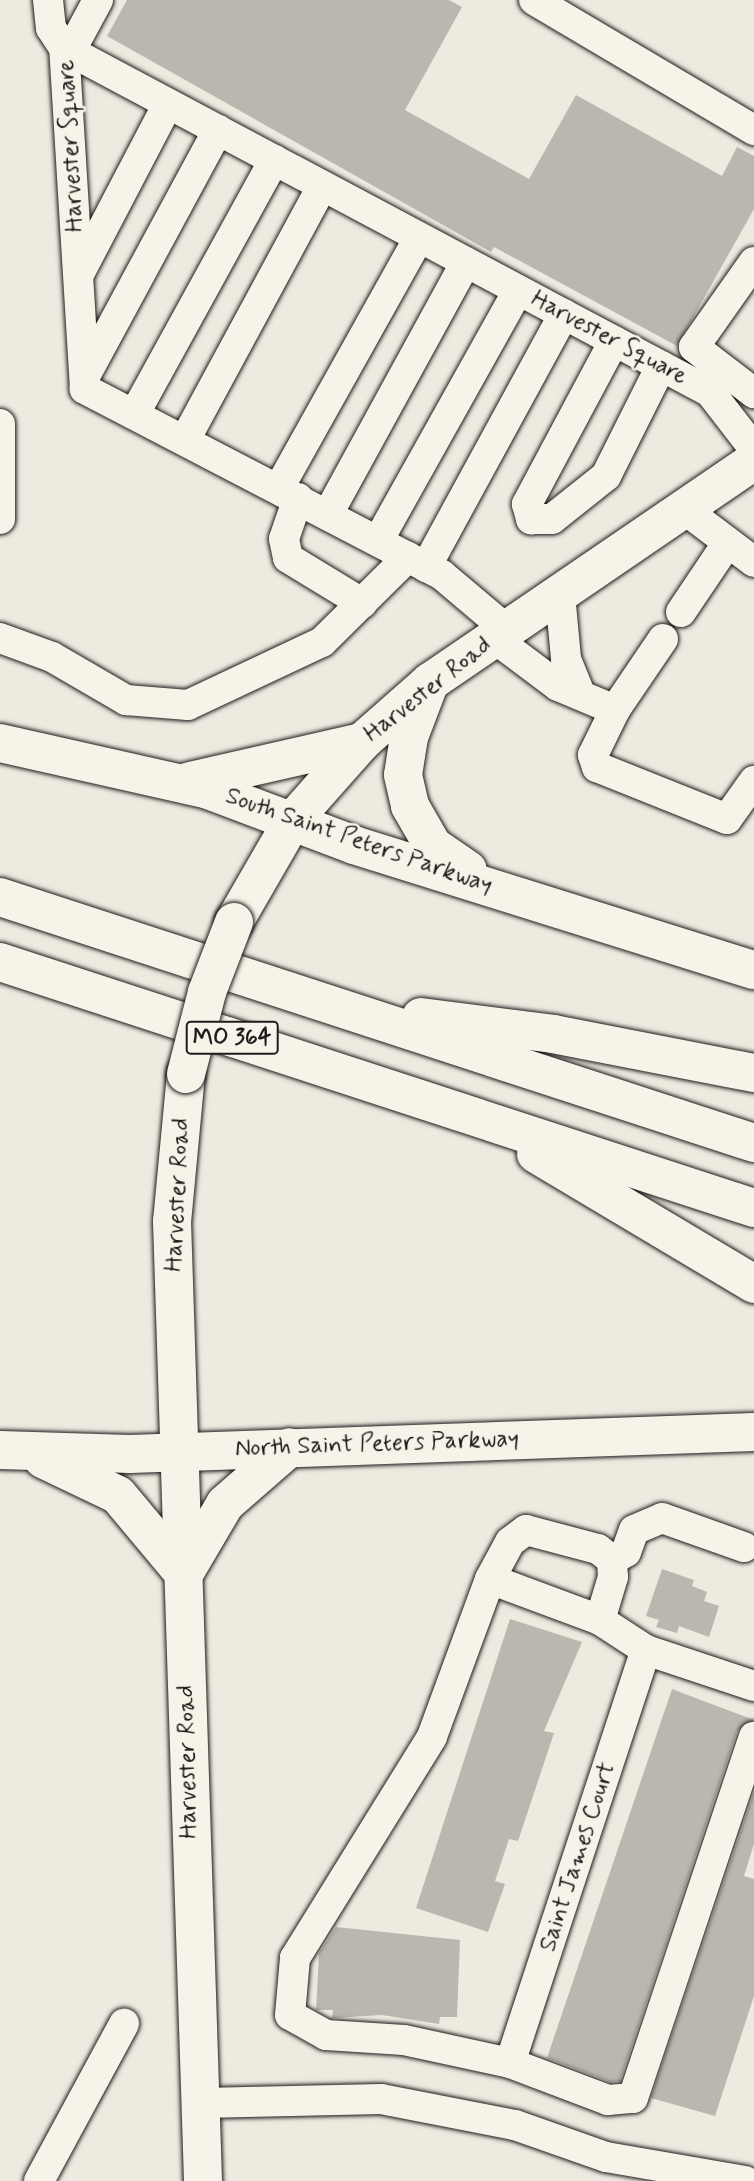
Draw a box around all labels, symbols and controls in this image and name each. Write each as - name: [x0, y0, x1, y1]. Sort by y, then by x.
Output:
- street label: Harvester Square: [52, 58, 90, 234]
- street label: Harvester Square: [525, 284, 693, 392]
- street label: Harvester Road: [359, 632, 497, 748]
- street label: South Saint Peters Parkway: [222, 782, 496, 900]
- road number: MO 364: [185, 1018, 279, 1058]
- street label: Harvester Road: [160, 1118, 196, 1272]
- street label: North Saint Peters Parkway: [234, 1425, 520, 1463]
- street label: Harvester Road: [172, 1686, 204, 1838]
- street label: Saint James Court: [534, 1759, 622, 1955]

